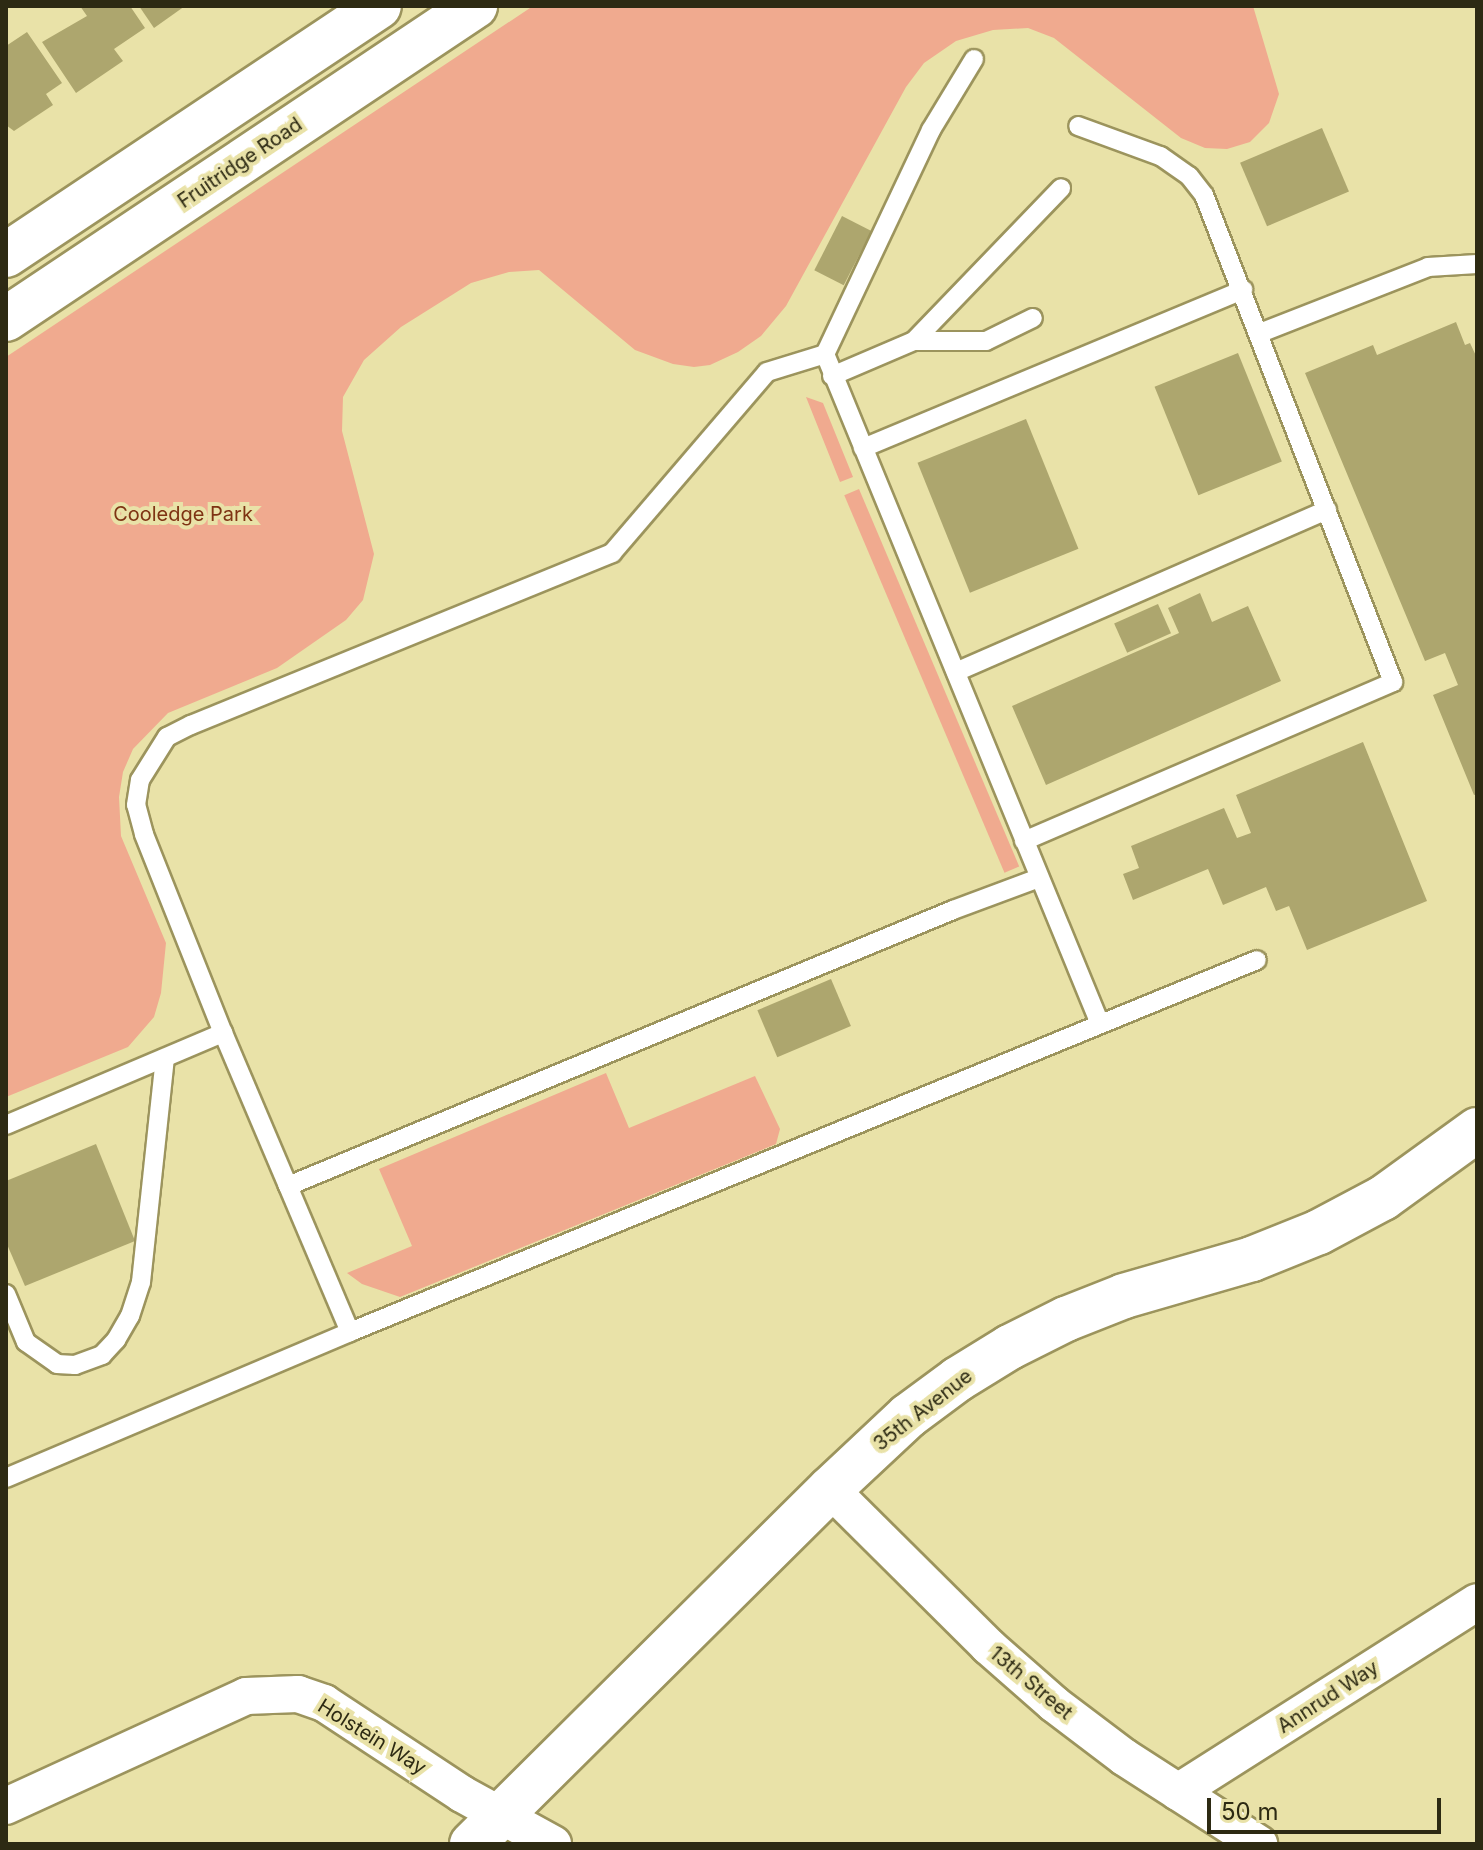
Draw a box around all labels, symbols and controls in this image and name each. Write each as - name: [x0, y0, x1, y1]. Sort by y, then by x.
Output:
- street label: Fruitridge Road: [173, 113, 307, 213]
- park label: Cooledge Park: [113, 502, 253, 526]
- street label: 35th Avenue: [869, 1364, 977, 1456]
- street label: 13th Street: [985, 1641, 1077, 1725]
- street label: Annrud Way: [1273, 1655, 1383, 1739]
- street label: Holstein Way: [313, 1694, 431, 1780]
- scale bar: [1211, 1782, 1445, 1832]
- text: 50 m: [1221, 1797, 1279, 1826]

